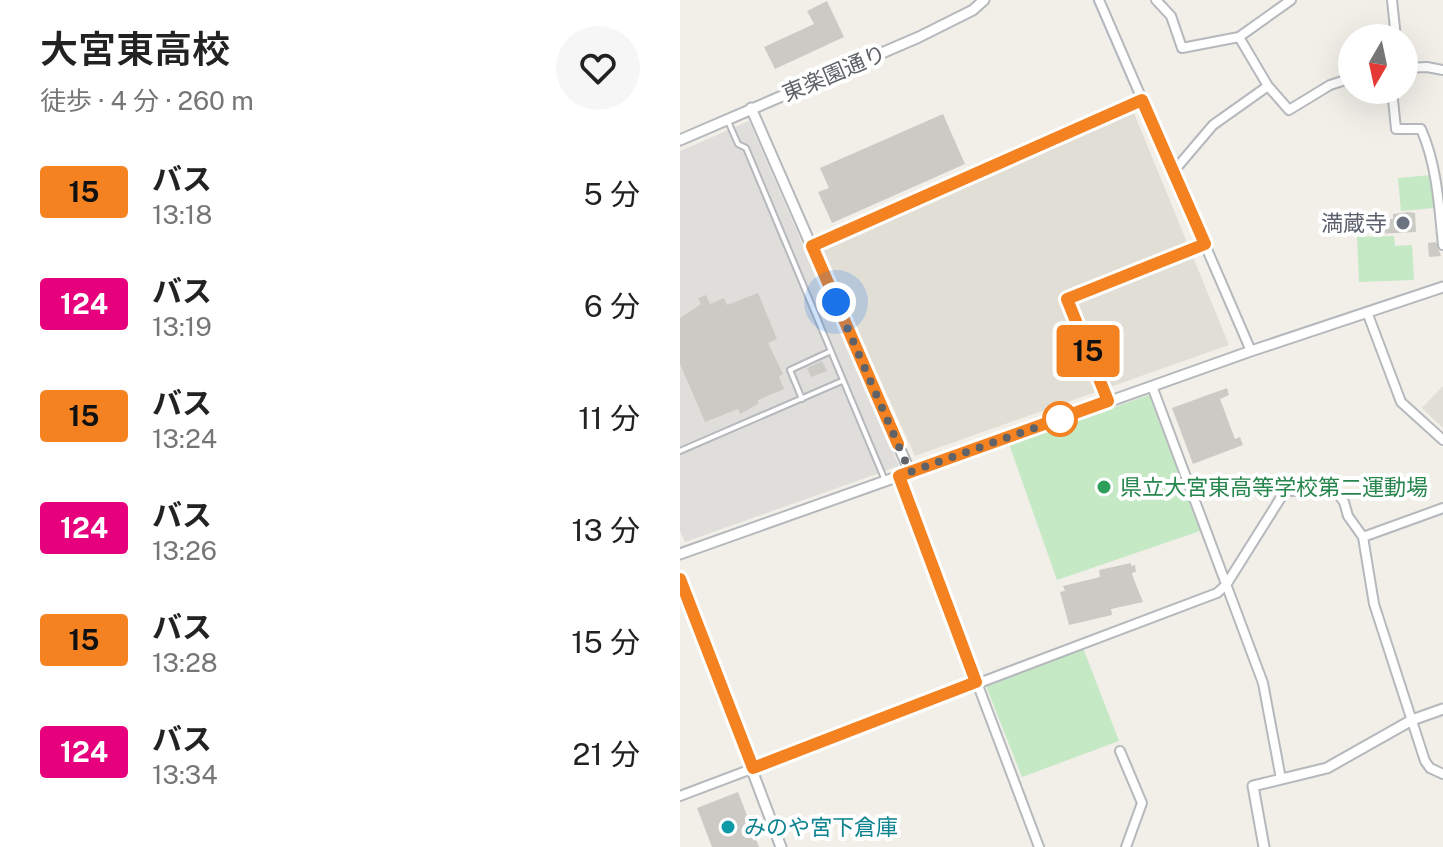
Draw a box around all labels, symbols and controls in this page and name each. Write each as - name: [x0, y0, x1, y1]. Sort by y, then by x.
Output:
- north arrow: [1338, 24, 1418, 104]
- map controls: [1338, 24, 1418, 104]
- button: heart: [556, 26, 640, 110]
- text: 大宮東高校: [40, 27, 230, 72]
- street label: 東楽園通り: [778, 40, 890, 106]
- text: 徒歩 · 4 分 · 260 m: [40, 85, 254, 116]
- text: バス: [152, 161, 212, 197]
- text: 15: [69, 175, 99, 208]
- text: 5 分: [583, 176, 640, 212]
- text: 13:18: [152, 199, 212, 230]
- place label: 満蔵寺: [1321, 210, 1387, 236]
- marker: 満蔵寺: [1394, 214, 1412, 232]
- text: バス: [152, 273, 212, 309]
- your location: [816, 282, 856, 322]
- text: 124: [60, 287, 108, 320]
- text: 6 分: [584, 288, 640, 324]
- text: 13:19: [152, 311, 212, 342]
- line badge: 15: [1052, 325, 1124, 377]
- text: 15: [1073, 334, 1103, 367]
- text: バス: [152, 385, 212, 421]
- text: 15: [69, 399, 99, 432]
- text: 11 分: [578, 400, 640, 436]
- unlabelled marker: [1043, 402, 1077, 436]
- text: 13:24: [152, 423, 217, 454]
- place label: 県立大宮東高等学校第二運動場: [1120, 474, 1428, 500]
- marker: 県立大宮東高等学校第二運動場: [1095, 478, 1113, 496]
- text: バス: [152, 497, 212, 533]
- text: 124: [60, 511, 108, 544]
- text: 13 分: [572, 512, 640, 548]
- text: 13:26: [152, 535, 217, 566]
- text: バス: [152, 609, 212, 645]
- text: 15: [69, 623, 99, 656]
- text: 15 分: [571, 624, 640, 660]
- text: 13:28: [152, 647, 218, 678]
- text: バス: [152, 721, 212, 757]
- text: 124: [60, 735, 108, 768]
- text: 21 分: [573, 736, 640, 772]
- text: 13:34: [152, 759, 218, 790]
- place label: みのや宮下倉庫: [744, 814, 898, 840]
- marker: みのや宮下倉庫: [719, 818, 737, 836]

